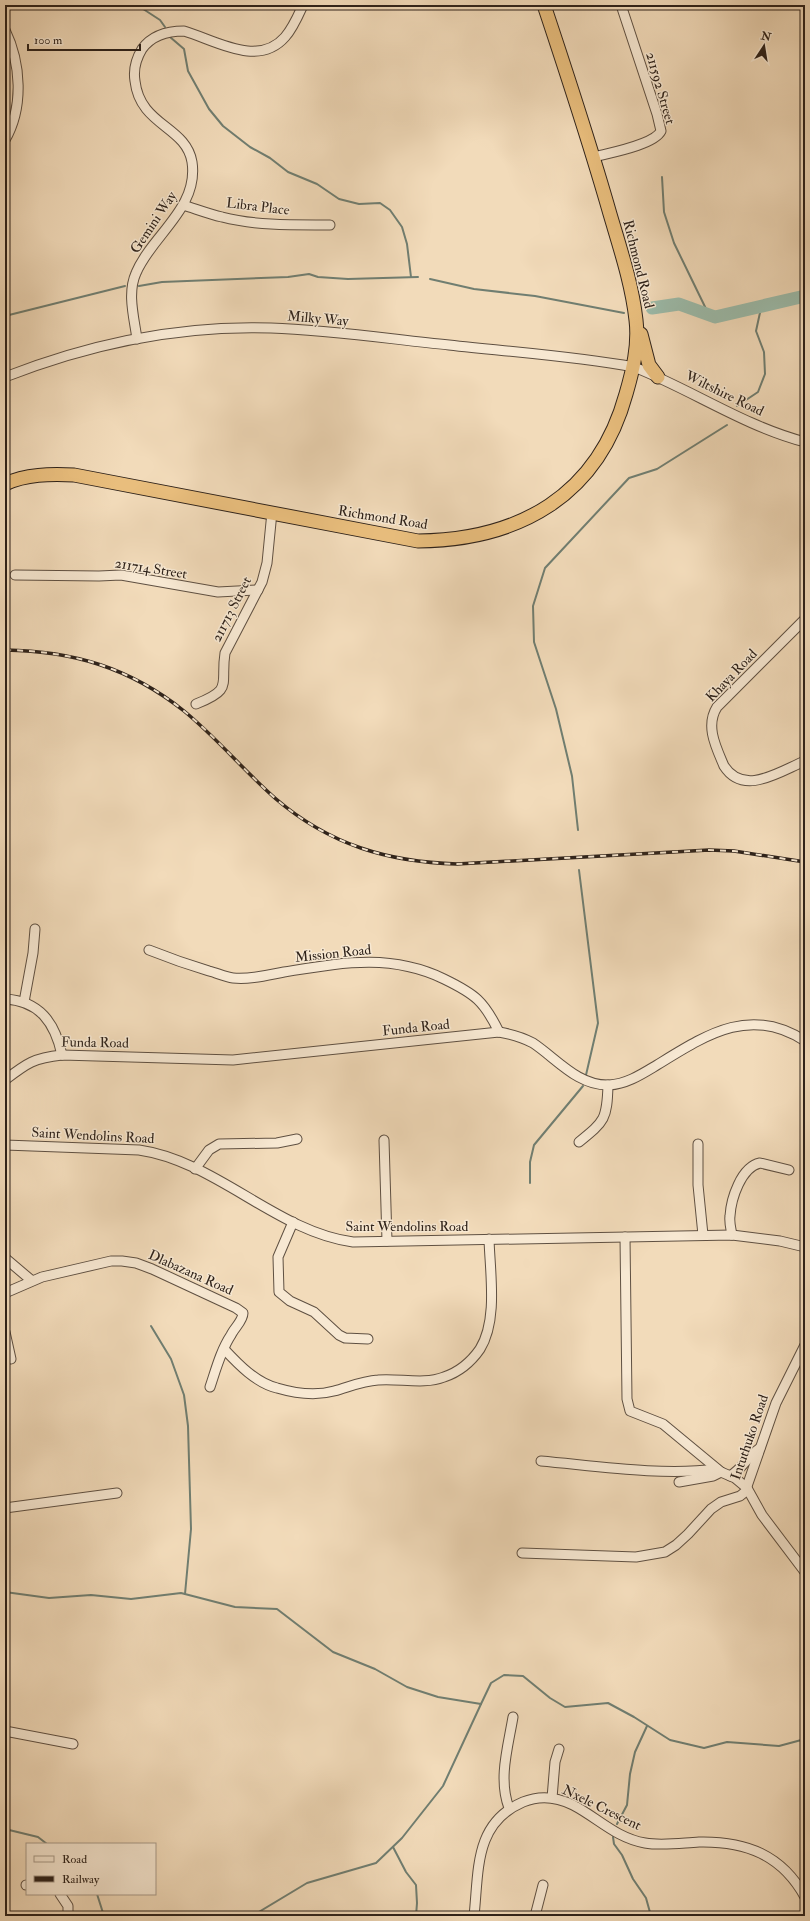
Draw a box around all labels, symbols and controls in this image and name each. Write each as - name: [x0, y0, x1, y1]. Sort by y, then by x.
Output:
- scale bar: [28, 26, 140, 52]
- north arrow: [744, 26, 784, 66]
- text: N: [759, 29, 773, 44]
- text: 100 m: [34, 33, 63, 48]
- street label: 211592 Street: [642, 50, 679, 127]
- street label: Gemini Way: [127, 187, 182, 257]
- street label: Libra Place: [225, 194, 291, 219]
- street label: Richmond Road: [619, 218, 658, 310]
- street label: Milky Way: [287, 307, 350, 331]
- street label: Wiltshire Road: [682, 367, 767, 420]
- street label: Richmond Road: [337, 502, 429, 533]
- street label: 211714 Street: [114, 554, 189, 583]
- street label: 211713 Street: [208, 574, 255, 645]
- street label: Khaya Road: [702, 645, 761, 706]
- street label: Mission Road: [294, 941, 372, 966]
- street label: Funda Road: [381, 1015, 451, 1039]
- street label: Funda Road: [61, 1033, 129, 1052]
- street label: Saint Wendolins Road: [31, 1124, 155, 1147]
- street label: Saint Wendolins Road: [345, 1218, 469, 1235]
- street label: Dlabazana Road: [146, 1246, 236, 1299]
- street label: Intuthuko Road: [727, 1392, 772, 1482]
- street label: Nxele Crescent: [560, 1781, 644, 1834]
- legend: [26, 1843, 156, 1895]
- text: Road: [62, 1852, 87, 1867]
- text: Railway: [62, 1872, 100, 1887]

